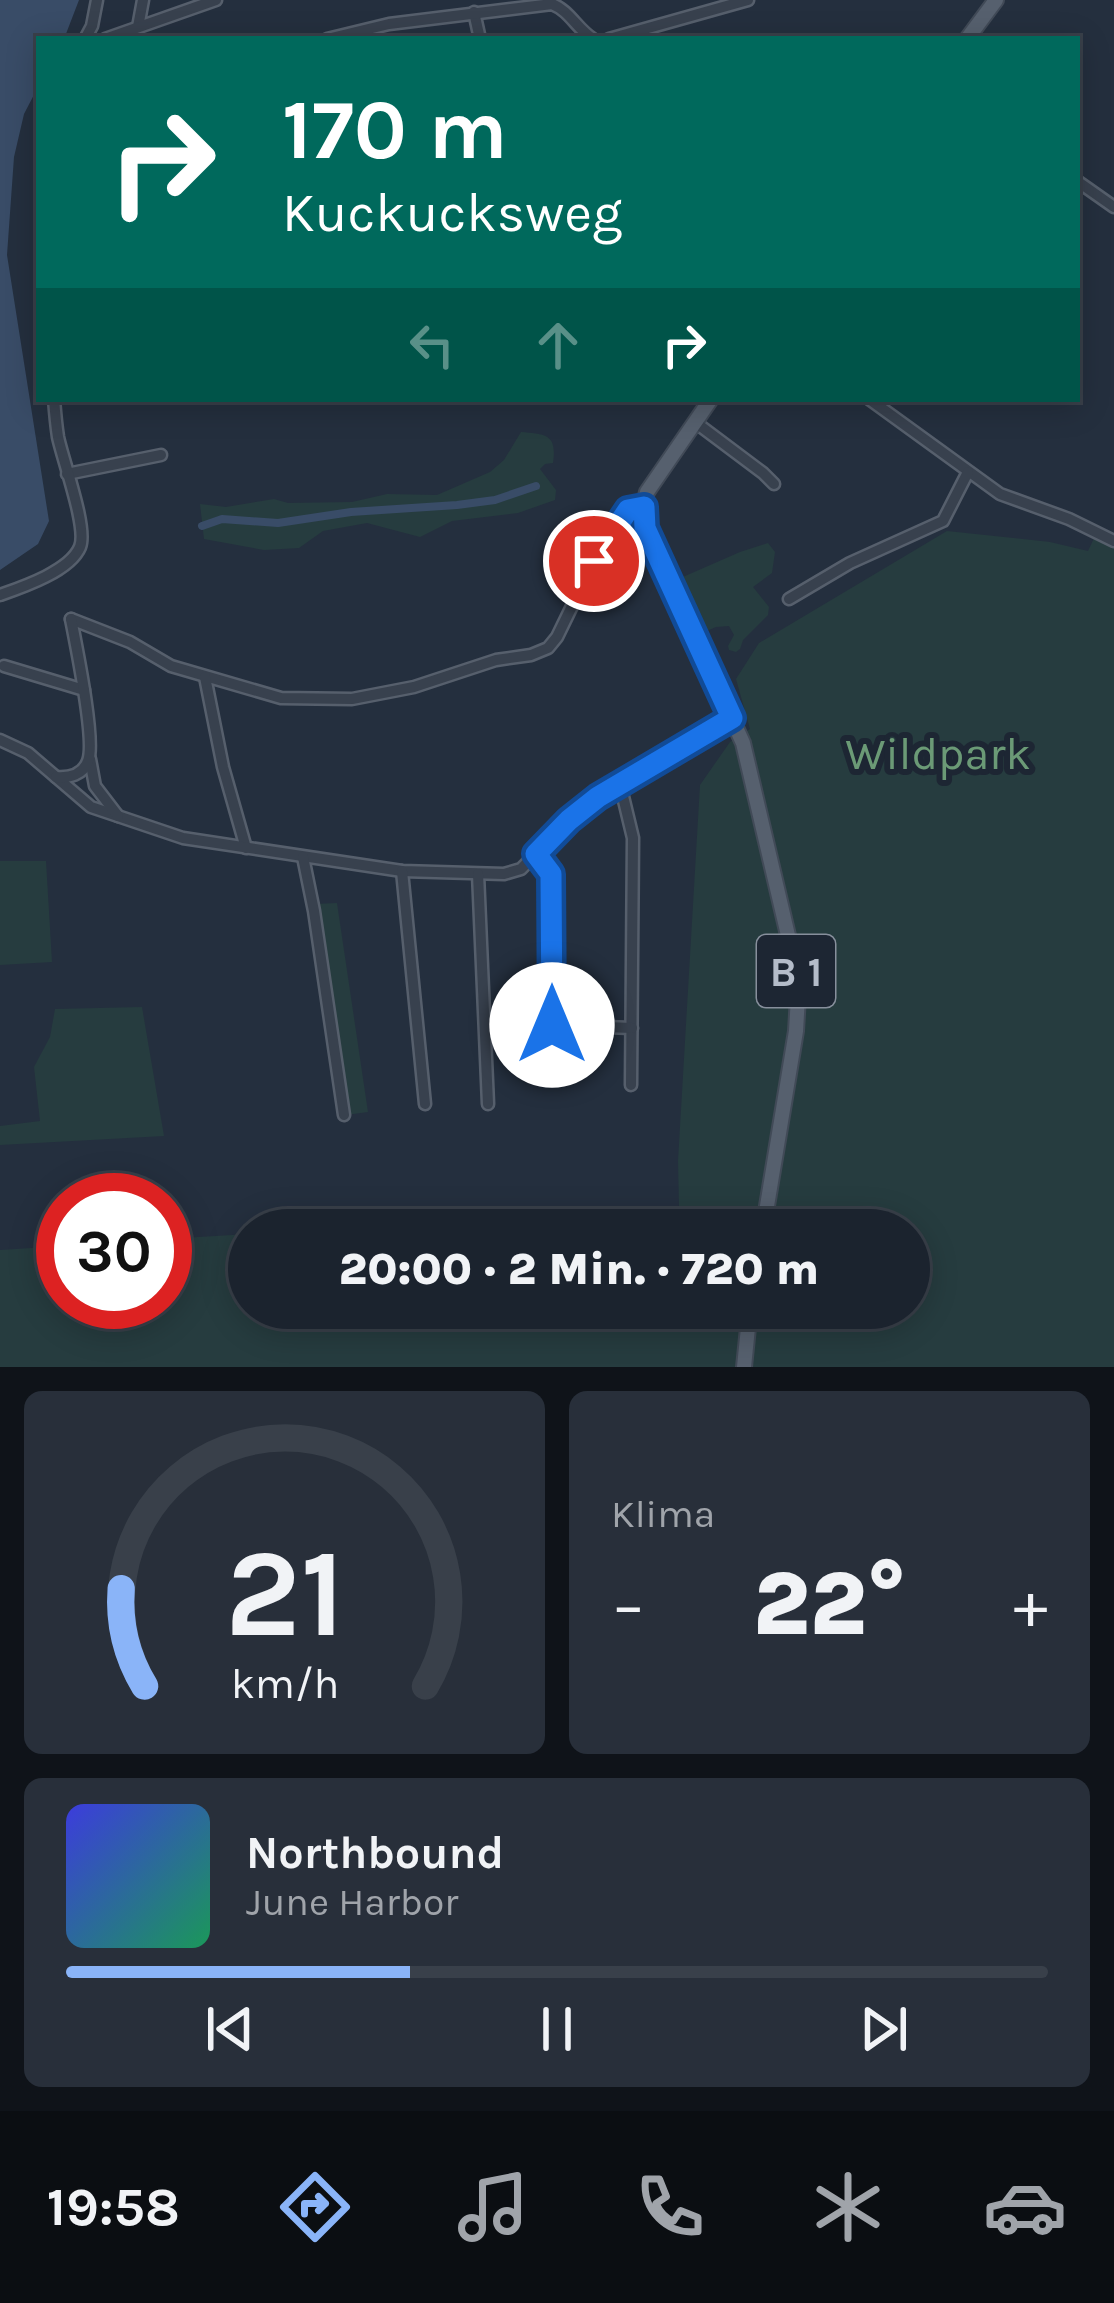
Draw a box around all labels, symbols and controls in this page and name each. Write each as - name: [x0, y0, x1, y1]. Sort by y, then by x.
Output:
- text: 170 m: [282, 81, 508, 179]
- icon: right: [84, 84, 240, 240]
- text: Kuckucksweg: [282, 181, 623, 245]
- icon: left: [399, 312, 465, 378]
- icon: ahead: [525, 312, 591, 378]
- icon: right: [651, 312, 717, 378]
- pin: [543, 510, 645, 612]
- icon: arrive: [561, 528, 627, 594]
- park label: Wildpark: [845, 728, 1031, 780]
- road number: B 1: [757, 935, 835, 1007]
- position arrow: [489, 962, 615, 1088]
- speed limit sign: 30: [36, 1173, 192, 1329]
- text: 20:00 · 2 Min. · 720 m: [339, 1243, 819, 1295]
- text: Klima: [611, 1491, 715, 1537]
- text: 21: [224, 1521, 344, 1666]
- text: 22°: [753, 1551, 906, 1657]
- text: −: [611, 1566, 646, 1644]
- text: +: [1013, 1566, 1048, 1644]
- text: km/h: [230, 1658, 339, 1708]
- text: Northbound: [246, 1827, 504, 1879]
- text: June Harbor: [246, 1879, 458, 1925]
- icon: previous: [197, 1996, 263, 2062]
- icon: pause: [524, 1996, 590, 2062]
- icon: next: [851, 1996, 917, 2062]
- icon: directions: [273, 2165, 357, 2249]
- icon: music: [451, 2165, 535, 2249]
- icon: phone: [628, 2165, 712, 2249]
- icon: climate: [806, 2165, 890, 2249]
- icon: car: [983, 2165, 1067, 2249]
- text: 19:58: [47, 2175, 180, 2239]

